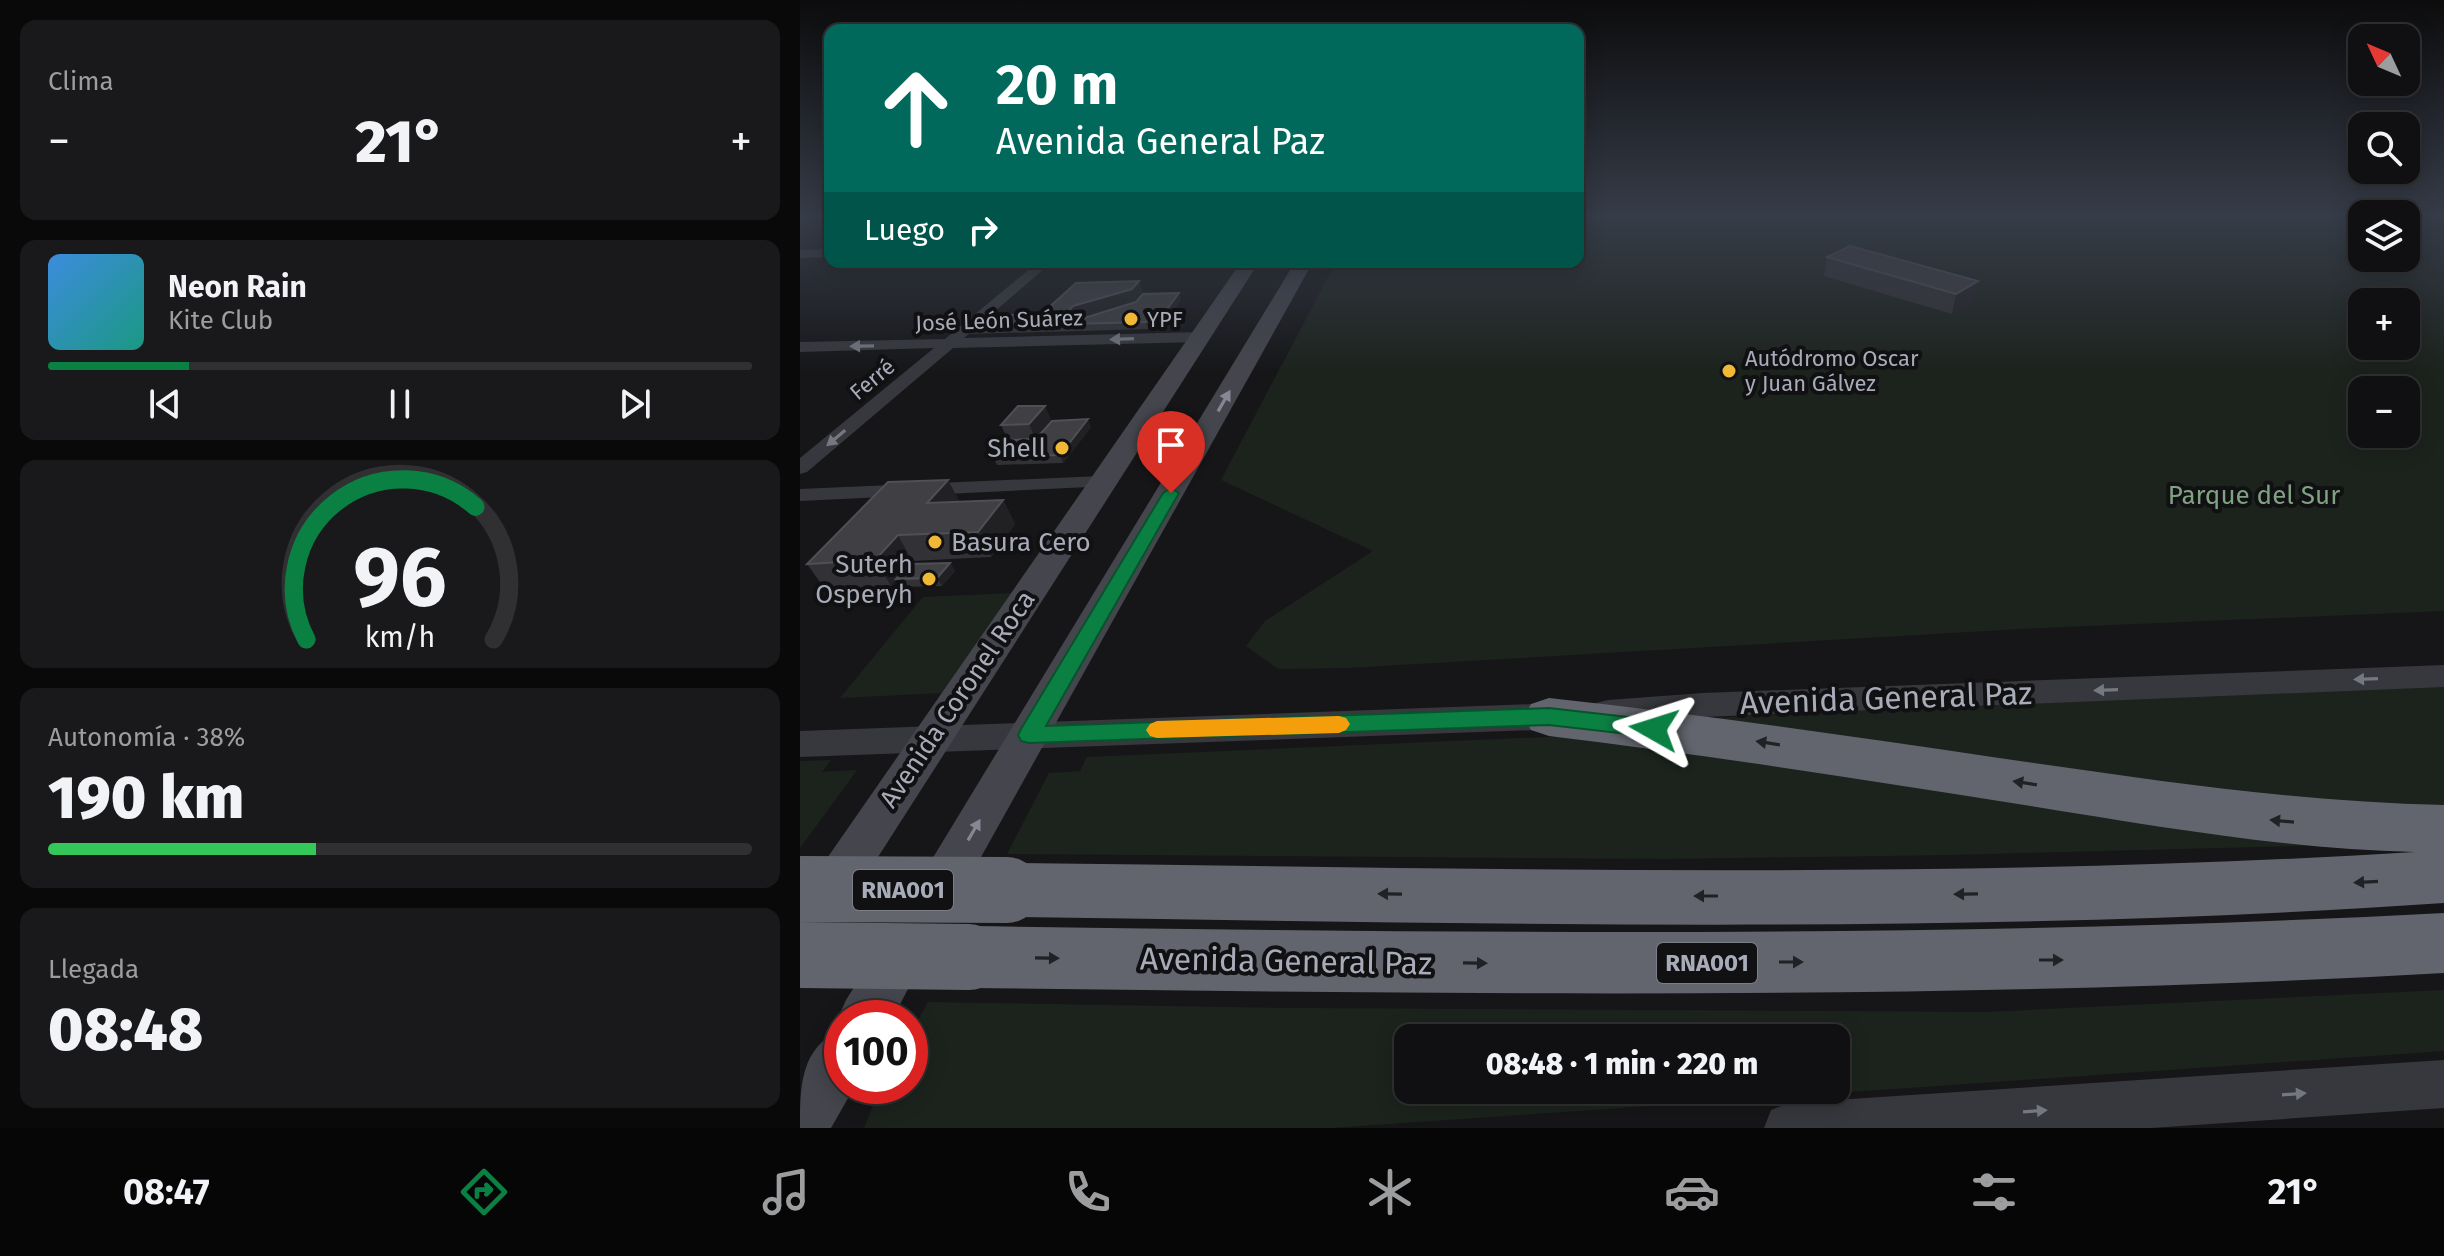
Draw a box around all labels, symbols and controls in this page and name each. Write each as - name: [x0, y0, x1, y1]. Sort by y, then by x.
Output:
- north arrow: [2348, 24, 2420, 96]
- map controls: [2348, 24, 2420, 448]
- text: 20 m: [996, 52, 1118, 119]
- icon: ahead: [864, 56, 968, 160]
- text: Clima: [48, 66, 114, 97]
- text: 21°: [355, 106, 445, 178]
- button: search: [2348, 112, 2420, 184]
- text: −: [48, 115, 70, 168]
- text: +: [730, 115, 752, 168]
- text: Avenida General Paz: [996, 120, 1325, 164]
- button: layers: [2348, 200, 2420, 272]
- icon: right: [961, 208, 1005, 252]
- text: Luego: [864, 212, 945, 248]
- text: Neon Rain: [168, 269, 307, 305]
- button: +: [2348, 288, 2420, 360]
- street label: José León Suárez: [915, 304, 1083, 337]
- text: Kite Club: [168, 305, 273, 336]
- place label: YPF: [1147, 306, 1183, 333]
- marker: YPF: [1122, 310, 1140, 328]
- one-way arrow: [1109, 333, 1134, 345]
- one-way arrow: [849, 339, 874, 352]
- place label: Autódromo Oscar y Juan Gálvez: [1745, 345, 1919, 397]
- street label: Ferré: [844, 353, 900, 406]
- marker: Autódromo Oscar y Juan Gálvez: [1720, 362, 1738, 380]
- button: −: [2348, 376, 2420, 448]
- icon: previous: [143, 382, 187, 426]
- icon: pause: [378, 382, 422, 426]
- icon: next: [613, 382, 657, 426]
- one-way arrow: [1217, 390, 1231, 412]
- pin: [1137, 411, 1205, 493]
- icon: arrive: [1149, 423, 1193, 467]
- one-way arrow: [826, 429, 846, 446]
- place label: Shell: [987, 433, 1046, 464]
- marker: Shell: [1053, 439, 1071, 457]
- park label: Parque del Sur: [2168, 480, 2340, 511]
- place label: Basura Cero: [951, 527, 1091, 558]
- text: 96: [353, 528, 447, 628]
- marker: Basura Cero: [926, 533, 944, 551]
- place label: Suterh Osperyh: [815, 549, 913, 610]
- marker: Suterh Osperyh: [920, 570, 938, 588]
- street label: Avenida Coronel Roca: [873, 585, 1042, 814]
- text: km/h: [365, 620, 435, 655]
- one-way arrow: [2353, 673, 2378, 686]
- street label: Avenida General Paz: [1739, 674, 2033, 722]
- one-way arrow: [2093, 683, 2118, 696]
- position arrow: [1612, 687, 1696, 771]
- text: Autonomía · 38%: [48, 722, 245, 753]
- one-way arrow: [1755, 736, 1780, 749]
- text: 190 km: [48, 762, 244, 834]
- one-way arrow: [2012, 777, 2037, 789]
- one-way arrow: [2269, 814, 2294, 827]
- one-way arrow: [967, 819, 981, 841]
- road number: RNA001: [853, 870, 953, 910]
- one-way arrow: [2353, 875, 2378, 888]
- one-way arrow: [1377, 888, 1402, 900]
- one-way arrow: [1953, 888, 1978, 900]
- one-way arrow: [1693, 890, 1718, 902]
- street label: Avenida General Paz: [1139, 939, 1433, 983]
- road number: RNA001: [1657, 943, 1757, 983]
- one-way arrow: [1035, 952, 1060, 964]
- text: Llegada: [48, 954, 139, 985]
- one-way arrow: [2039, 954, 2064, 966]
- one-way arrow: [1779, 956, 1804, 968]
- one-way arrow: [1463, 957, 1488, 969]
- text: 08:48: [48, 994, 203, 1066]
- speed limit sign: 100: [824, 1000, 928, 1104]
- text: 08:48 · 1 min · 220 m: [1486, 1046, 1758, 1082]
- one-way arrow: [2282, 1087, 2307, 1100]
- one-way arrow: [2023, 1104, 2048, 1117]
- icon: directions: [456, 1164, 512, 1220]
- icon: music: [758, 1164, 814, 1220]
- icon: phone: [1060, 1164, 1116, 1220]
- icon: climate: [1362, 1164, 1418, 1220]
- icon: car: [1664, 1164, 1720, 1220]
- icon: filters: [1966, 1164, 2022, 1220]
- text: 08:47: [123, 1170, 210, 1214]
- text: 21°: [2268, 1170, 2321, 1214]

